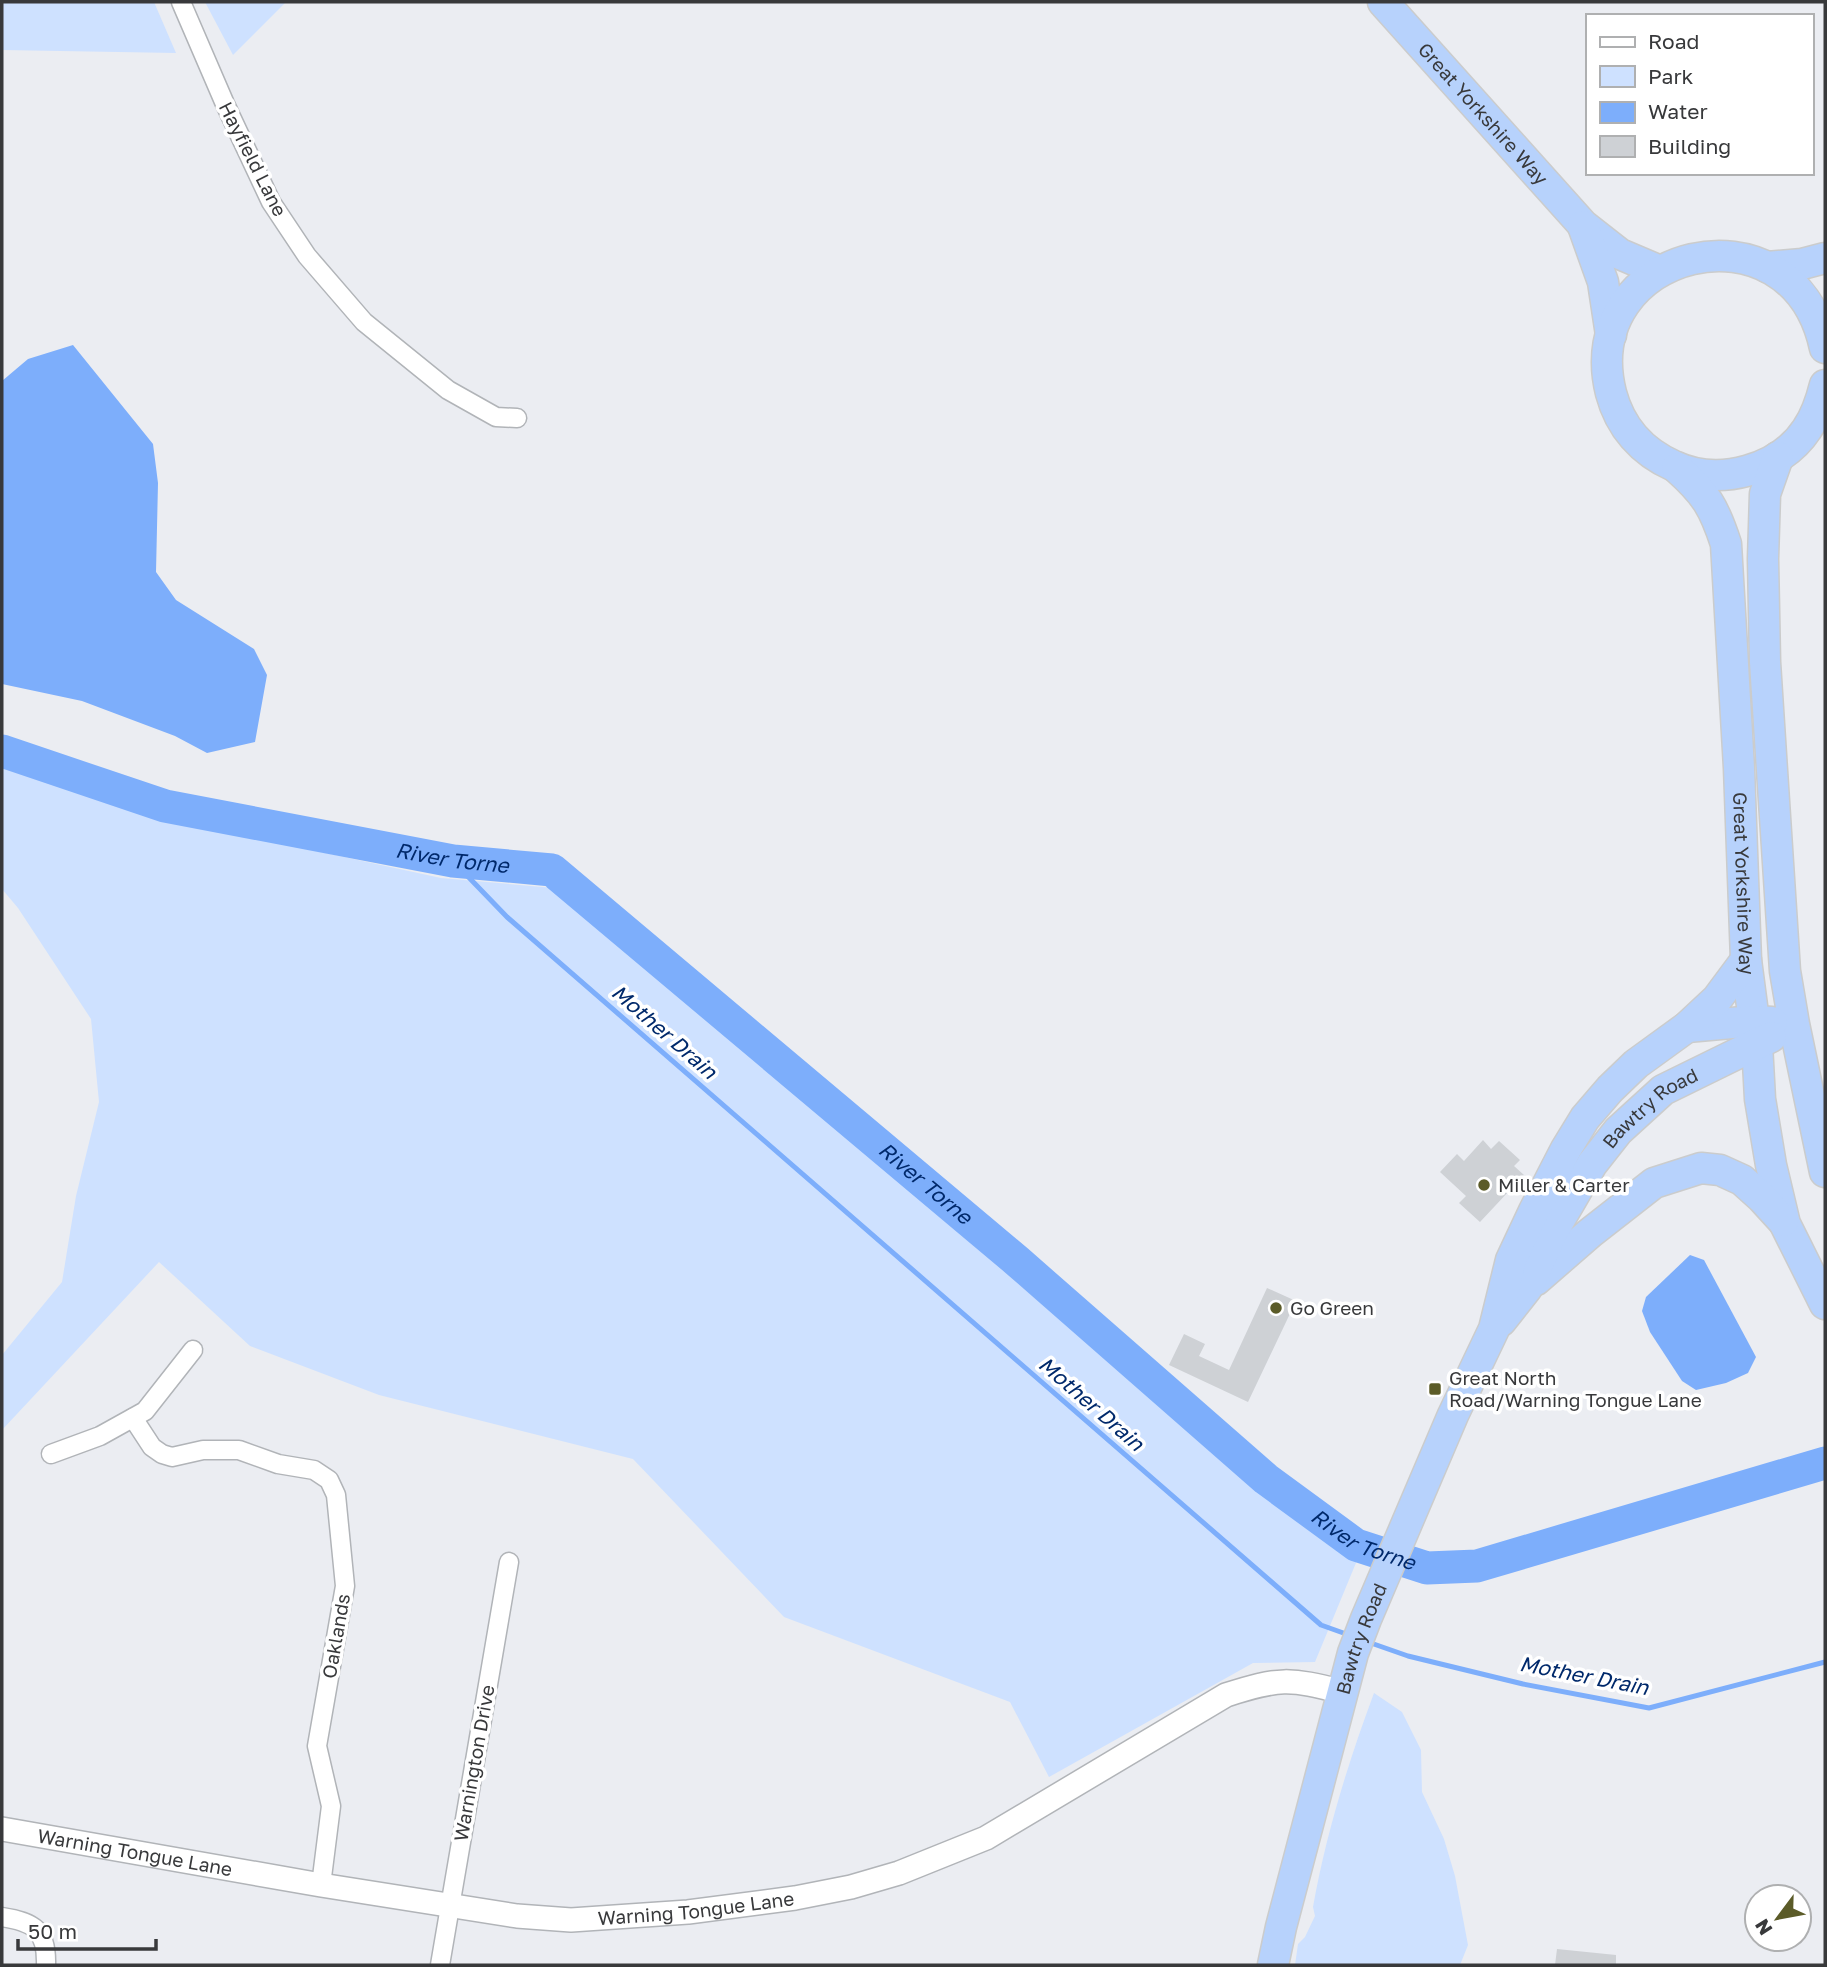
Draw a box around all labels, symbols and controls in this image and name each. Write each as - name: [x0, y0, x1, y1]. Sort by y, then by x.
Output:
- legend: [1586, 14, 1813, 175]
- text: Road: [1648, 28, 1699, 54]
- street label: Great Yorkshire Way: [1414, 37, 1553, 189]
- text: Park: [1648, 63, 1694, 89]
- street label: Hayfield Lane: [215, 98, 292, 220]
- text: Water: [1648, 98, 1708, 124]
- text: Building: [1648, 133, 1731, 159]
- street label: Great Yorkshire Way: [1729, 792, 1760, 977]
- water label: River Torne: [394, 836, 512, 878]
- water label: Mother Drain: [607, 979, 723, 1085]
- street label: Bawtry Road: [1597, 1063, 1701, 1152]
- water label: River Torne: [874, 1136, 979, 1231]
- place label: Miller & Carter: [1498, 1173, 1630, 1196]
- marker: Miller & Carter: [1476, 1177, 1492, 1193]
- place label: Go Green: [1290, 1296, 1374, 1319]
- marker: Go Green: [1268, 1300, 1284, 1316]
- water label: Mother Drain: [1034, 1351, 1150, 1457]
- place label: Great North Road/Warning Tongue Lane: [1449, 1366, 1702, 1411]
- marker: Great North Road/Warning Tongue Lane: [1427, 1381, 1443, 1397]
- water label: River Torne: [1306, 1503, 1420, 1576]
- street label: Bawtry Road: [1331, 1580, 1391, 1697]
- street label: Oaklands: [317, 1592, 354, 1680]
- water label: Mother Drain: [1518, 1650, 1652, 1700]
- street label: Warnington Drive: [448, 1683, 499, 1843]
- street label: Warning Tongue Lane: [36, 1823, 234, 1880]
- north arrow: [1743, 1883, 1813, 1953]
- street label: Warning Tongue Lane: [597, 1886, 795, 1929]
- scale bar: [18, 1908, 156, 1952]
- text: N: [1750, 1915, 1777, 1939]
- text: 50 m: [28, 1918, 77, 1944]

